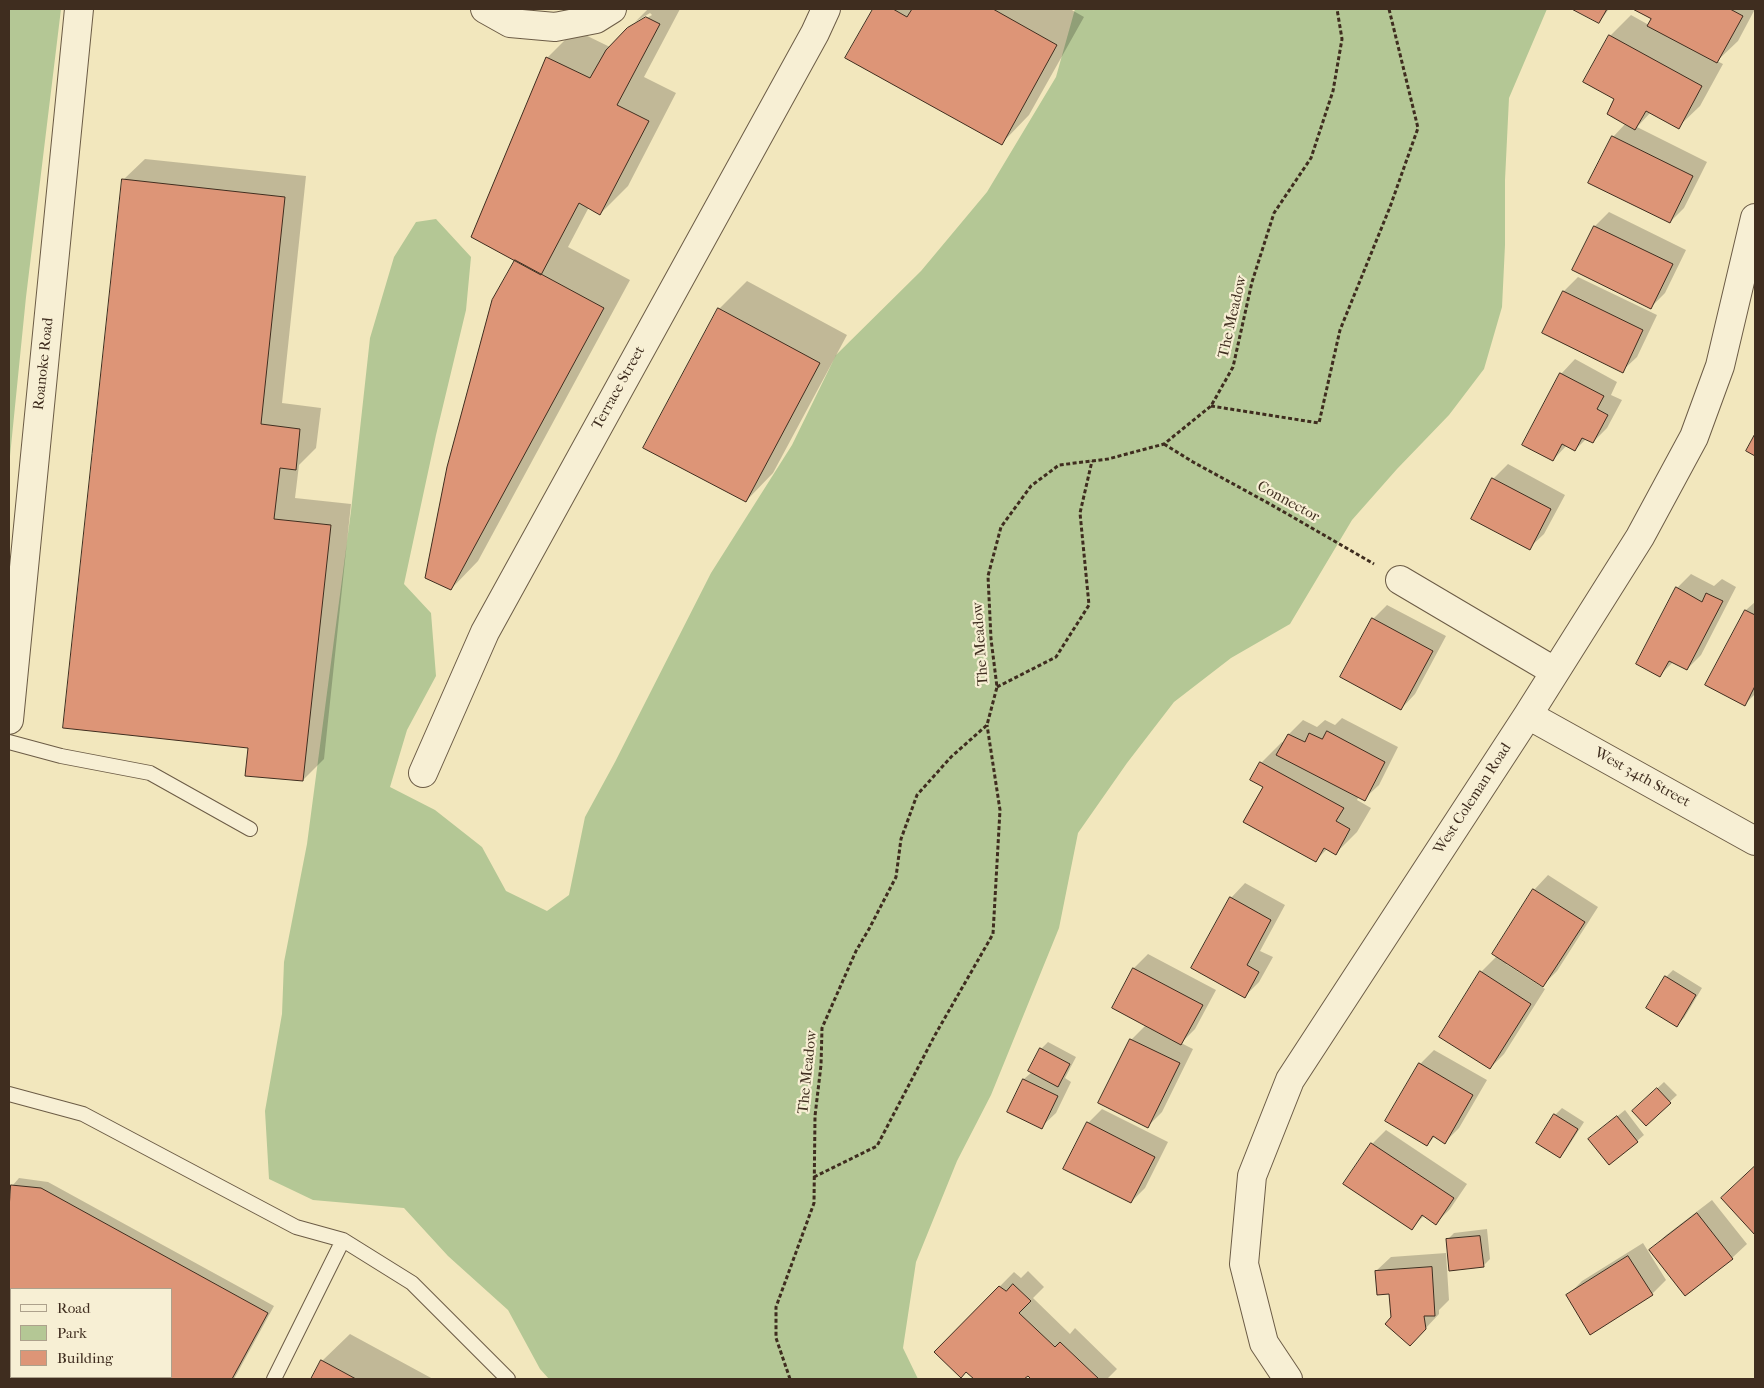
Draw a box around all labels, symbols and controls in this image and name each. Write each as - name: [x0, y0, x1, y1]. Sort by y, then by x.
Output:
- street label: The Meadow: [1215, 274, 1251, 360]
- street label: Roanoke Road: [30, 317, 58, 411]
- street label: Terrace Street: [589, 343, 649, 433]
- street label: Connector: [1254, 478, 1322, 526]
- street label: The Meadow: [969, 601, 993, 687]
- street label: West Coleman Road: [1430, 740, 1516, 858]
- street label: West 34th Street: [1591, 744, 1693, 812]
- street label: The Meadow: [795, 1029, 821, 1115]
- legend: [10, 1288, 172, 1378]
- text: Road: [57, 1299, 90, 1317]
- text: Park: [57, 1324, 87, 1342]
- text: Building: [57, 1349, 113, 1367]

